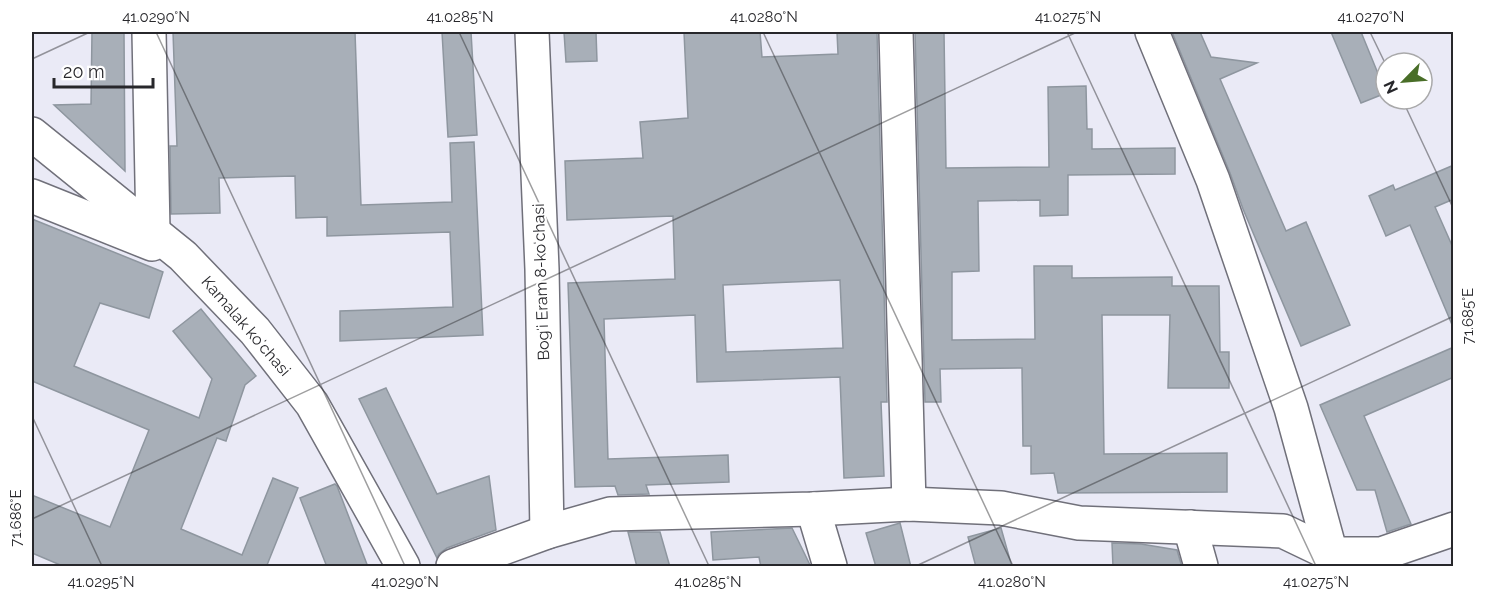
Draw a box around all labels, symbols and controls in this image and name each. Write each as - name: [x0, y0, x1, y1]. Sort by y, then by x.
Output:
- text: 41.0290°N: [122, 8, 190, 26]
- text: 41.0285°N: [426, 8, 494, 26]
- text: 41.0280°N: [730, 8, 798, 26]
- text: 41.0275°N: [1035, 8, 1101, 26]
- text: 41.0270°N: [1338, 8, 1404, 26]
- scale bar: [54, 51, 153, 89]
- north arrow: [1374, 51, 1434, 111]
- text: 20 m: [63, 61, 105, 82]
- text: N: [1380, 78, 1402, 97]
- street label: Bogʻi Eram 8-koʻchasi: [529, 203, 553, 361]
- street label: Kamalak koʻchasi: [197, 272, 295, 380]
- text: 71.685°E: [1459, 288, 1477, 344]
- text: 71.686°E: [7, 489, 25, 547]
- text: 41.0295°N: [68, 573, 134, 591]
- text: 41.0290°N: [371, 573, 439, 591]
- text: 41.0285°N: [674, 573, 742, 591]
- text: 41.0280°N: [978, 573, 1046, 591]
- text: 41.0275°N: [1283, 573, 1349, 591]

